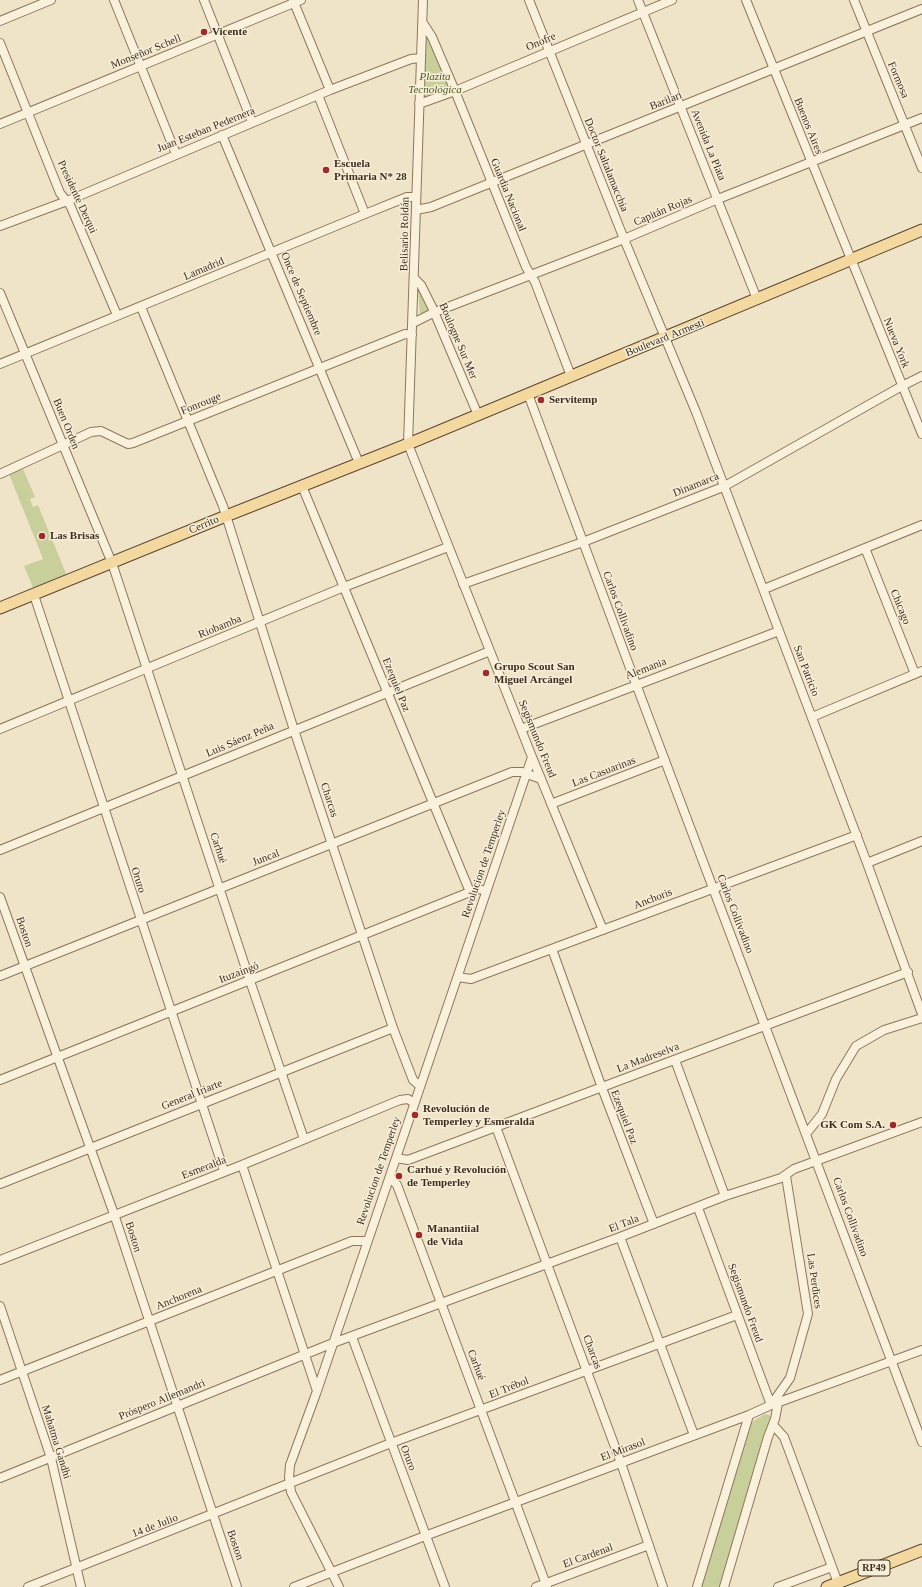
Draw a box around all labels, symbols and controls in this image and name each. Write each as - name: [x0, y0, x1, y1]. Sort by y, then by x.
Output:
- place label: Vicente: [212, 25, 247, 39]
- marker: Vicente: [199, 27, 209, 37]
- street label: Onofre: [524, 30, 558, 54]
- street label: Monseñor Schell: [109, 32, 183, 72]
- street label: Formosa: [884, 60, 912, 100]
- park label: Plazita Tecnológica: [408, 70, 462, 96]
- street label: Barilari: [648, 89, 684, 113]
- street label: Buenos Aires: [791, 96, 825, 156]
- street label: Juan Esteban Pedernera: [155, 104, 257, 156]
- street label: Avenida La Plata: [688, 108, 728, 182]
- street label: Doctor Saltalamacchia: [581, 116, 631, 214]
- street label: Guardia Nacional: [487, 156, 529, 234]
- place label: Escuela Primaria N* 28: [334, 157, 407, 183]
- street label: Presidente Derqui: [54, 158, 100, 236]
- marker: Escuela Primaria N* 28: [321, 165, 331, 175]
- street label: Capitán Rojas: [632, 193, 694, 229]
- street label: Belisario Roldán: [398, 197, 412, 271]
- street label: Once de Septiembre: [278, 250, 324, 338]
- street label: Lamadrid: [182, 255, 226, 283]
- street label: Boulogne Sur Mer: [436, 301, 480, 381]
- street label: Boulevard Armesti: [624, 316, 706, 360]
- street label: Nueva York: [880, 316, 912, 370]
- street label: Fonrouge: [179, 390, 223, 418]
- place label: Servitemp: [549, 393, 597, 407]
- marker: Servitemp: [536, 395, 546, 405]
- street label: Buen Orden: [50, 397, 82, 451]
- street label: Dinamarca: [671, 470, 721, 500]
- street label: Cerrito: [187, 513, 221, 537]
- place label: Las Brisas: [50, 529, 99, 543]
- marker: Las Brisas: [37, 531, 47, 541]
- street label: Carlos Collivadino: [600, 570, 640, 652]
- street label: Chicago: [887, 588, 913, 626]
- street label: Riobamba: [197, 612, 243, 642]
- street label: San Patricio: [790, 644, 822, 698]
- street label: Alemania: [624, 655, 668, 683]
- street label: Ezequiel Paz: [379, 656, 413, 714]
- place label: Grupo Scout San Miguel Arcángel: [494, 660, 575, 686]
- marker: Grupo Scout San Miguel Arcángel: [481, 668, 491, 678]
- street label: Segismundo Freud: [515, 698, 559, 780]
- street label: Luis Sáenz Peña: [204, 720, 276, 760]
- street label: Las Casuarinas: [570, 754, 638, 790]
- street label: Charcas: [317, 781, 341, 819]
- street label: Revolucion de Temperley: [459, 808, 509, 920]
- street label: Carhué: [207, 831, 229, 865]
- street label: Juncal: [251, 847, 281, 869]
- street label: Oruro: [128, 865, 148, 895]
- street label: Carlos Collivadino: [714, 873, 756, 955]
- street label: Anchoris: [632, 886, 674, 912]
- street label: Boston: [13, 915, 35, 949]
- street label: Ituzaingó: [217, 959, 261, 987]
- street label: La Madreselva: [615, 1040, 681, 1076]
- street label: General Iriarte: [160, 1077, 224, 1113]
- street label: Ezequiel Paz: [608, 1088, 640, 1146]
- place label: Revolución de Temperley y Esmeralda: [423, 1102, 534, 1128]
- marker: Revolución de Temperley y Esmeralda: [410, 1110, 420, 1120]
- street label: Revolucion de Temperley: [354, 1115, 404, 1227]
- place label: GK Com S.A.: [820, 1118, 885, 1132]
- marker: GK Com S.A.: [888, 1120, 898, 1130]
- street label: Esmeralda: [180, 1154, 228, 1182]
- place label: Carhué y Revolución de Temperley: [407, 1163, 506, 1189]
- marker: Carhué y Revolución de Temperley: [394, 1171, 404, 1181]
- street label: Carlos Collivadino: [830, 1176, 870, 1258]
- street label: El Tala: [607, 1212, 641, 1236]
- street label: Boston: [122, 1220, 144, 1254]
- place label: Manantiial de Vida: [427, 1222, 479, 1248]
- marker: Manantiial de Vida: [414, 1230, 424, 1240]
- street label: Las Perdices: [804, 1252, 824, 1310]
- street label: Segismundo Freud: [725, 1262, 765, 1344]
- street label: Anchorena: [154, 1283, 204, 1313]
- street label: Charcas: [579, 1333, 605, 1371]
- street label: Carhué: [464, 1348, 488, 1382]
- street label: El Trébol: [487, 1374, 531, 1402]
- street label: Próspero Allemandri: [117, 1377, 207, 1423]
- street label: Mahatma Gandhi: [38, 1403, 74, 1481]
- street label: El Mirasol: [599, 1435, 647, 1465]
- street label: Oruro: [397, 1443, 419, 1473]
- street label: 14 de Julio: [130, 1511, 180, 1541]
- street label: Boston: [224, 1528, 246, 1562]
- street label: El Cardenal: [561, 1541, 615, 1571]
- road number: RP49: [858, 1560, 890, 1576]

